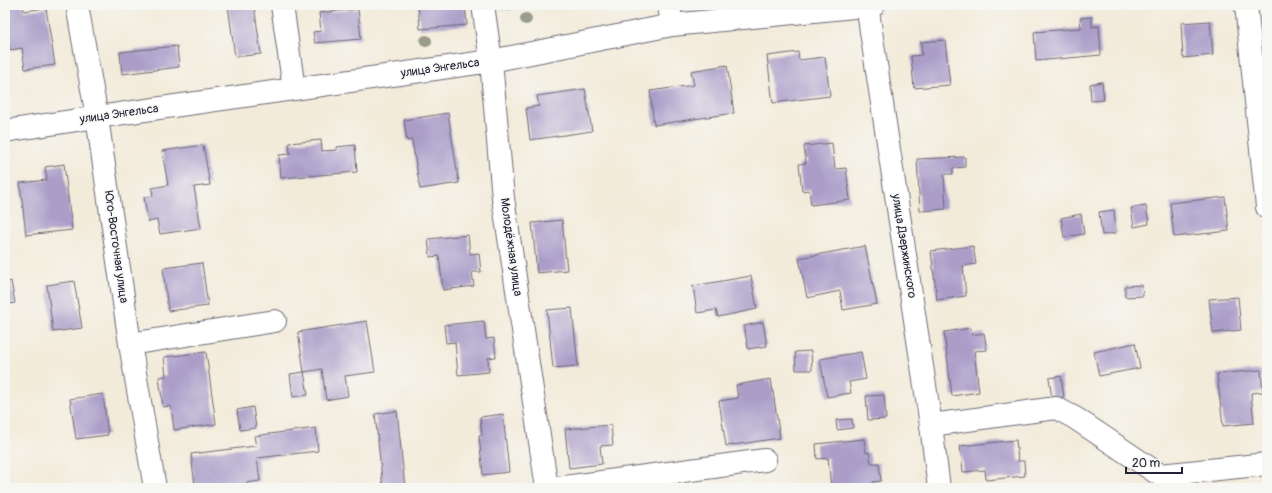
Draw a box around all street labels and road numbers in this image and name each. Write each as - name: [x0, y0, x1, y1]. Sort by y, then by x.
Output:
- street label: улица Энгельса: [399, 55, 481, 81]
- street label: улица Энгельса: [78, 101, 160, 127]
- street label: Юго-Восточная улица: [101, 190, 131, 305]
- street label: улица Дзержинского: [888, 192, 920, 300]
- street label: Молодёжная улица: [497, 197, 525, 297]

